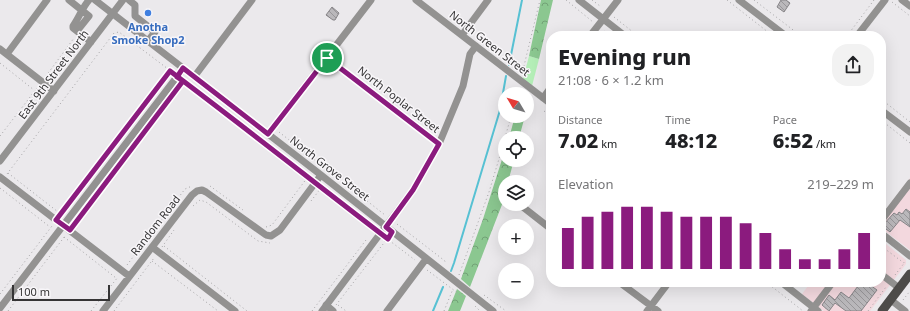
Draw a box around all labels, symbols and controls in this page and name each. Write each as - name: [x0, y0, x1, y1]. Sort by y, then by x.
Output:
- street label: North Green Street: [447, 7, 533, 79]
- marker: Anotha Smoke Shop2: [143, 8, 153, 18]
- place label: Anotha Smoke Shop2: [111, 19, 185, 47]
- street label: East 9th Street North: [14, 26, 92, 122]
- pin: [310, 41, 344, 75]
- text: Evening run: [558, 41, 691, 71]
- button: share: [832, 44, 874, 86]
- icon: arrive: [316, 47, 338, 69]
- street label: North Poplar Street: [355, 62, 443, 136]
- text: 21:08 · 6 × 1.2 km: [558, 71, 664, 89]
- north arrow: [498, 87, 534, 123]
- map controls: [498, 87, 534, 299]
- text: Distance: [558, 112, 603, 127]
- text: Time: [665, 112, 691, 127]
- text: Pace: [773, 112, 797, 127]
- text: 7.02: [558, 127, 598, 154]
- text: 48:12: [665, 127, 717, 154]
- text: 6:52: [773, 127, 813, 154]
- button: locate: [498, 131, 534, 167]
- street label: North Grove Street: [287, 132, 373, 204]
- text: km: [598, 136, 617, 151]
- text: /km: [813, 136, 836, 151]
- button: layers: [498, 175, 534, 211]
- text: Elevation: [558, 175, 614, 193]
- text: 219–229 m: [807, 175, 874, 193]
- street label: Random Road: [127, 192, 183, 258]
- button: +: [498, 219, 534, 255]
- button: −: [498, 263, 534, 299]
- scale bar: [12, 283, 110, 302]
- text: 100 m: [18, 284, 50, 299]

